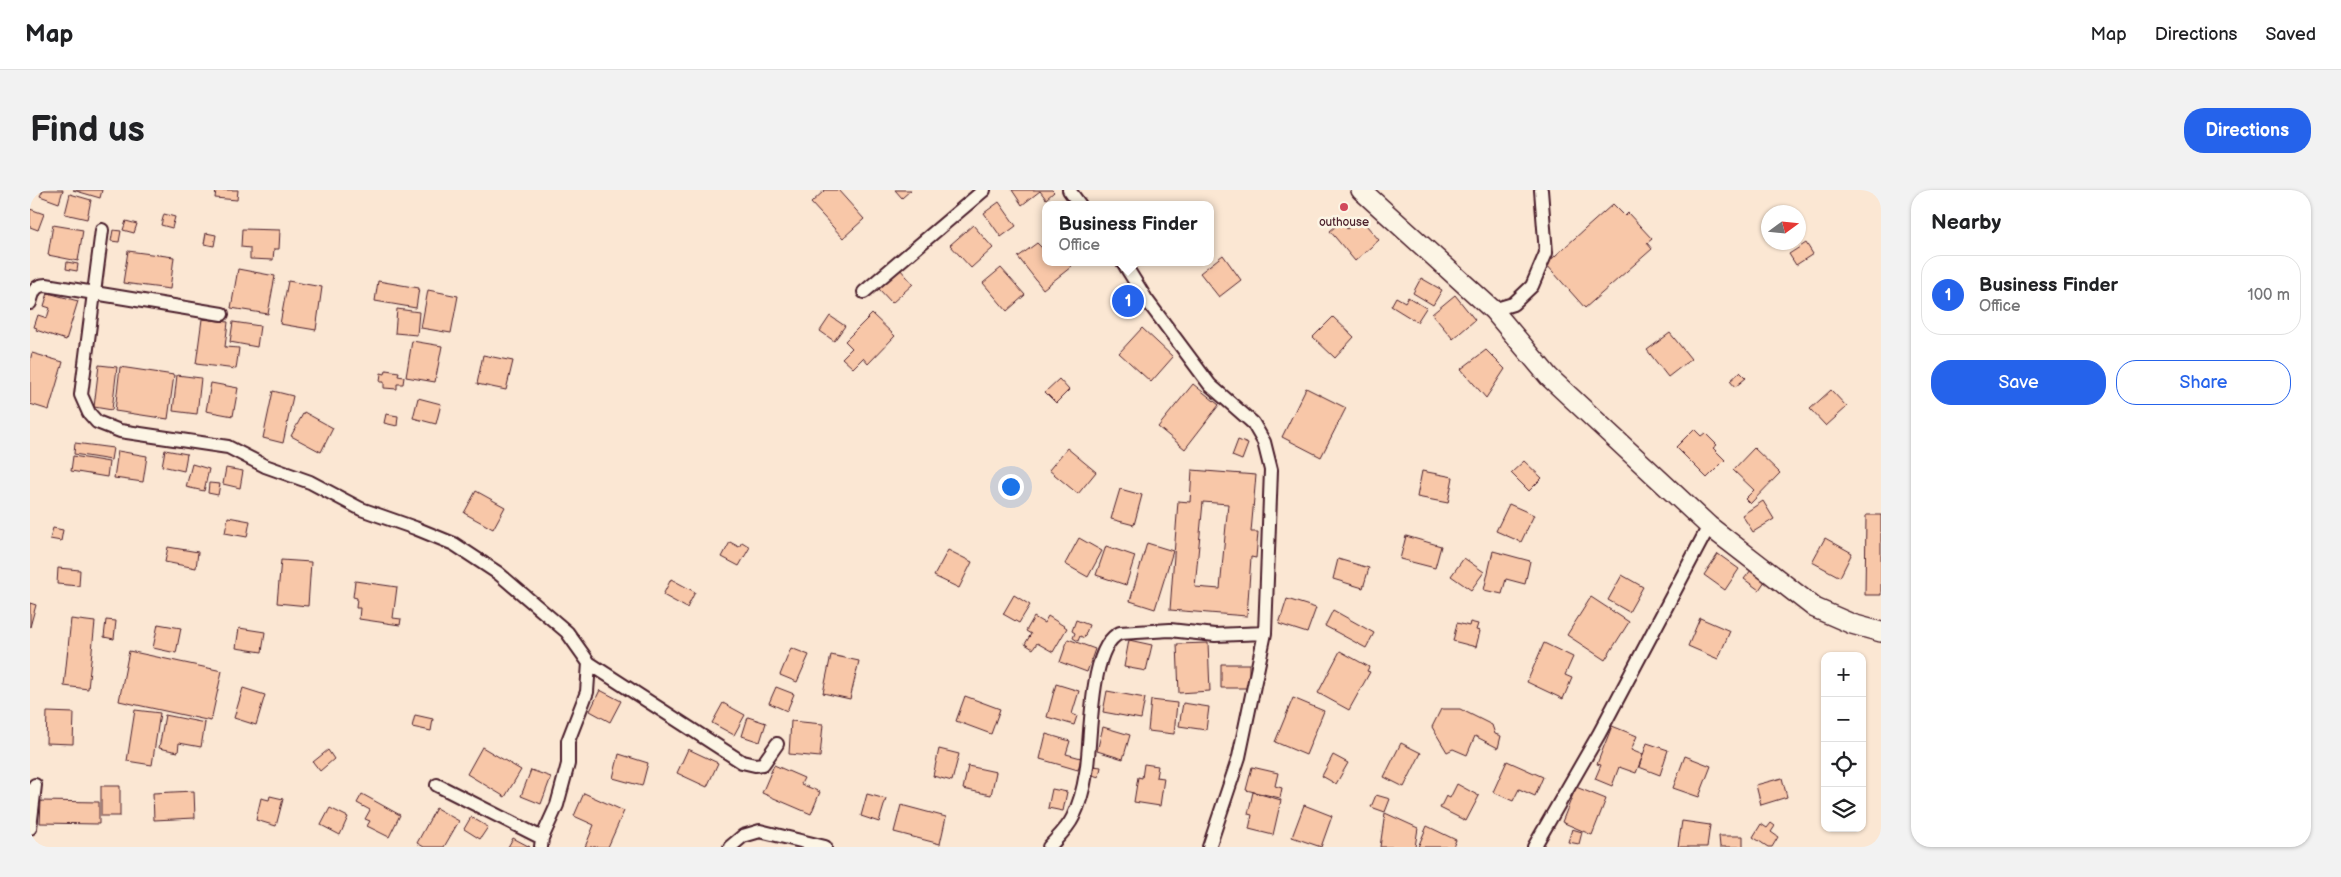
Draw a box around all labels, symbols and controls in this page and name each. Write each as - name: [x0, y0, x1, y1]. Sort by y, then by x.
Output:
- text: Map: [25, 20, 73, 49]
- text: Map: [2091, 24, 2127, 45]
- text: Directions: [2155, 24, 2237, 45]
- text: Saved: [2265, 24, 2316, 45]
- button: Directions: [2184, 108, 2311, 153]
- text: Find us: [30, 109, 145, 152]
- popup: [1042, 201, 1214, 266]
- marker: outhouse: [1338, 201, 1350, 213]
- north arrow: [1761, 205, 1806, 250]
- text: Nearby: [1931, 210, 2001, 235]
- text: Business Finder: [1058, 213, 1198, 236]
- place label: outhouse: [1319, 215, 1369, 230]
- text: Office: [1058, 236, 1100, 255]
- text: Business Finder: [1979, 274, 2118, 297]
- pin: 1: [1112, 282, 1144, 320]
- text: 1: [1945, 286, 1951, 305]
- text: 100 m: [2247, 286, 2290, 305]
- text: Office: [1979, 297, 2021, 316]
- button: Save: [1931, 360, 2106, 405]
- button: Share: [2116, 360, 2291, 405]
- your location: [998, 474, 1024, 500]
- map controls: [1821, 652, 1866, 832]
- button: +: [1821, 652, 1866, 697]
- button: −: [1821, 697, 1866, 742]
- button: locate: [1821, 742, 1866, 787]
- button: layers: [1821, 787, 1866, 832]

